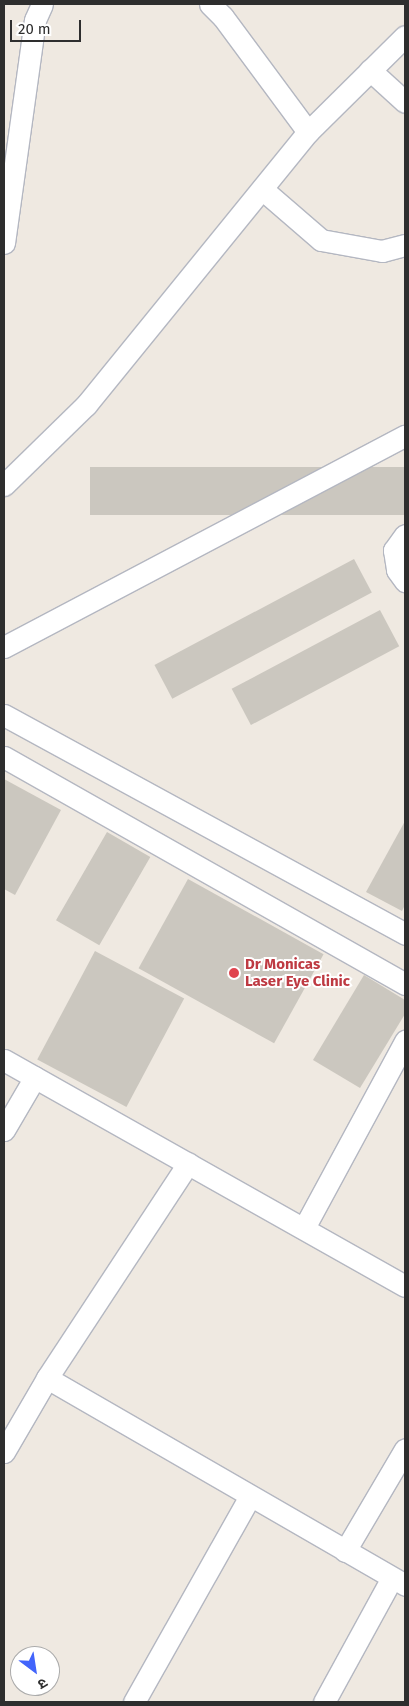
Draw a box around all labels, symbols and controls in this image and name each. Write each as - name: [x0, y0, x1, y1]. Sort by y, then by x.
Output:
- scale bar: [12, 10, 84, 42]
- text: 20 m: [18, 20, 51, 38]
- place label: Dr Monicas Laser Eye Clinic: [245, 955, 350, 990]
- marker: Dr Monicas Laser Eye Clinic: [227, 966, 241, 980]
- north arrow: [10, 1646, 60, 1696]
- text: उ: [35, 1674, 50, 1693]

